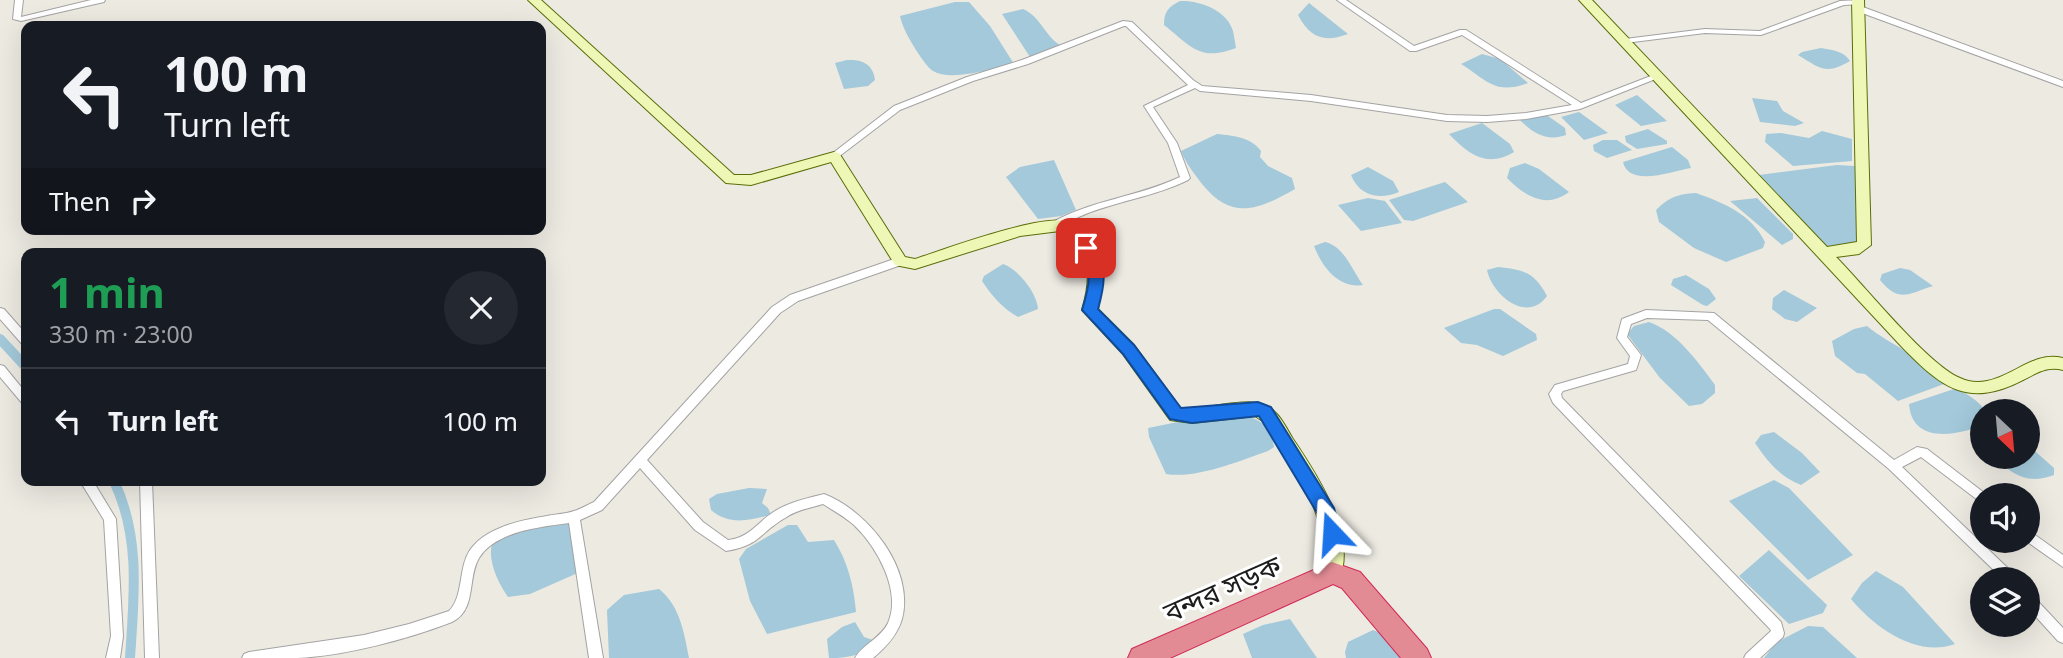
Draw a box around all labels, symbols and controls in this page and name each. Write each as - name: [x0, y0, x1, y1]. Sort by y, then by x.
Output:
- text: 100 m: [164, 40, 309, 106]
- icon: left: [49, 49, 140, 140]
- text: Turn left: [164, 103, 290, 146]
- icon: right: [124, 182, 162, 220]
- text: Then: [49, 183, 110, 219]
- pin: [1056, 218, 1116, 278]
- icon: arrive: [1067, 229, 1105, 267]
- text: 1 min: [49, 263, 165, 320]
- button: close: [444, 271, 518, 345]
- text: 330 m · 23:00: [49, 318, 193, 350]
- north arrow: [1970, 399, 2040, 469]
- map controls: [1970, 399, 2040, 637]
- icon: left: [49, 402, 87, 440]
- text: Turn left: [108, 403, 219, 439]
- text: 100 m: [442, 403, 518, 439]
- button: sound: [1970, 483, 2040, 553]
- position arrow: [1295, 496, 1369, 570]
- street label: বন্দর সড়ক: [1156, 545, 1287, 631]
- button: layers: [1970, 567, 2040, 637]

